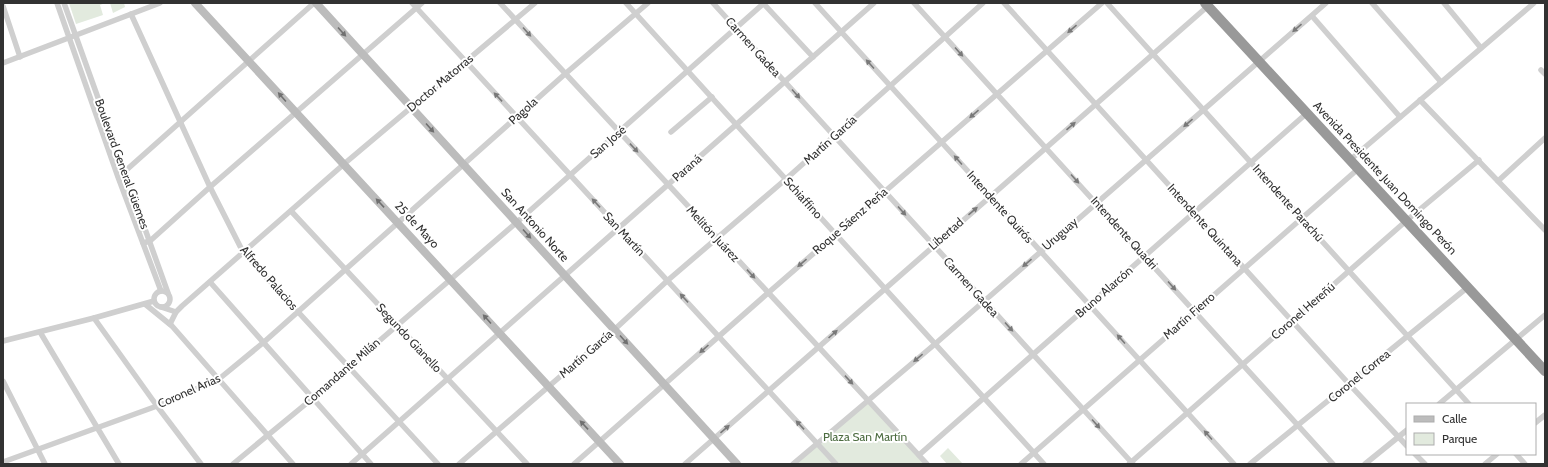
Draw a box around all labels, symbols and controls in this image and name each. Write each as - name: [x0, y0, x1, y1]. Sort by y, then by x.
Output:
- street label: Carmen Gadea: [723, 14, 784, 80]
- one-way arrow: [1067, 24, 1078, 33]
- one-way arrow: [1292, 24, 1302, 33]
- one-way arrow: [337, 27, 347, 37]
- one-way arrow: [522, 27, 531, 37]
- one-way arrow: [954, 48, 963, 57]
- street label: Doctor Matorras: [403, 51, 476, 115]
- one-way arrow: [866, 59, 875, 69]
- one-way arrow: [791, 89, 800, 99]
- one-way arrow: [494, 92, 503, 102]
- one-way arrow: [278, 93, 287, 102]
- street label: Pagola: [505, 94, 540, 127]
- street label: Boulevard General Güemes: [92, 97, 153, 231]
- street label: Avenida Presidente Juan Domingo Perón: [1310, 98, 1461, 258]
- one-way arrow: [969, 109, 979, 118]
- street label: Martín García: [800, 112, 860, 167]
- one-way arrow: [1183, 118, 1193, 127]
- one-way arrow: [1065, 121, 1076, 130]
- street label: San José: [587, 122, 629, 161]
- one-way arrow: [425, 123, 434, 133]
- one-way arrow: [629, 143, 638, 152]
- street label: Paraná: [669, 151, 705, 185]
- one-way arrow: [953, 155, 963, 165]
- street label: Intendente Parachú: [1250, 161, 1327, 244]
- street label: Intendente Quirós: [964, 168, 1037, 246]
- street label: Schiaffino: [781, 174, 826, 222]
- one-way arrow: [1070, 175, 1079, 184]
- street label: Intendente Quintana: [1164, 180, 1246, 269]
- street label: Roque Sáenz Peña: [809, 184, 891, 257]
- street label: San Antonio Norte: [498, 185, 572, 265]
- street label: Intendente Quadri: [1088, 193, 1161, 272]
- one-way arrow: [376, 198, 385, 207]
- street label: 25 de Mayo: [392, 198, 443, 252]
- one-way arrow: [591, 198, 601, 208]
- street label: Melitón Juárez: [683, 202, 743, 265]
- one-way arrow: [897, 206, 907, 216]
- one-way arrow: [967, 207, 978, 216]
- street label: San Martín: [600, 209, 649, 259]
- street label: Libertad: [925, 214, 966, 253]
- street label: Uruguay: [1039, 214, 1081, 253]
- one-way arrow: [522, 229, 532, 239]
- street label: Alfredo Palacios: [237, 242, 301, 313]
- street label: Carmen Gadea: [941, 254, 1002, 320]
- one-way arrow: [797, 259, 807, 268]
- one-way arrow: [1022, 259, 1032, 268]
- street label: Bruno Alarcón: [1072, 262, 1136, 321]
- one-way arrow: [746, 269, 756, 279]
- street label: Coronel Hereñú: [1268, 279, 1338, 342]
- one-way arrow: [1167, 281, 1177, 291]
- street label: Martín Fierro: [1160, 289, 1218, 342]
- one-way arrow: [680, 294, 689, 303]
- street label: Segundo Gianello: [373, 300, 446, 376]
- one-way arrow: [483, 314, 492, 324]
- one-way arrow: [1004, 322, 1013, 333]
- street label: Martín García: [556, 326, 616, 381]
- one-way arrow: [828, 329, 838, 339]
- street label: Comandante Milán: [300, 334, 383, 409]
- one-way arrow: [1116, 334, 1125, 344]
- one-way arrow: [619, 336, 628, 345]
- one-way arrow: [699, 344, 709, 354]
- street label: Coronel Correa: [1325, 346, 1393, 405]
- one-way arrow: [913, 353, 923, 362]
- street label: Coronel Arias: [155, 370, 222, 411]
- one-way arrow: [844, 374, 853, 385]
- legend: [1406, 403, 1536, 455]
- text: Calle: [1442, 411, 1467, 426]
- one-way arrow: [1091, 419, 1100, 428]
- one-way arrow: [580, 420, 589, 430]
- one-way arrow: [795, 420, 805, 430]
- one-way arrow: [720, 425, 730, 434]
- park label: Plaza San Martín: [823, 429, 907, 444]
- one-way arrow: [1203, 430, 1213, 440]
- text: Parque: [1442, 431, 1477, 446]

